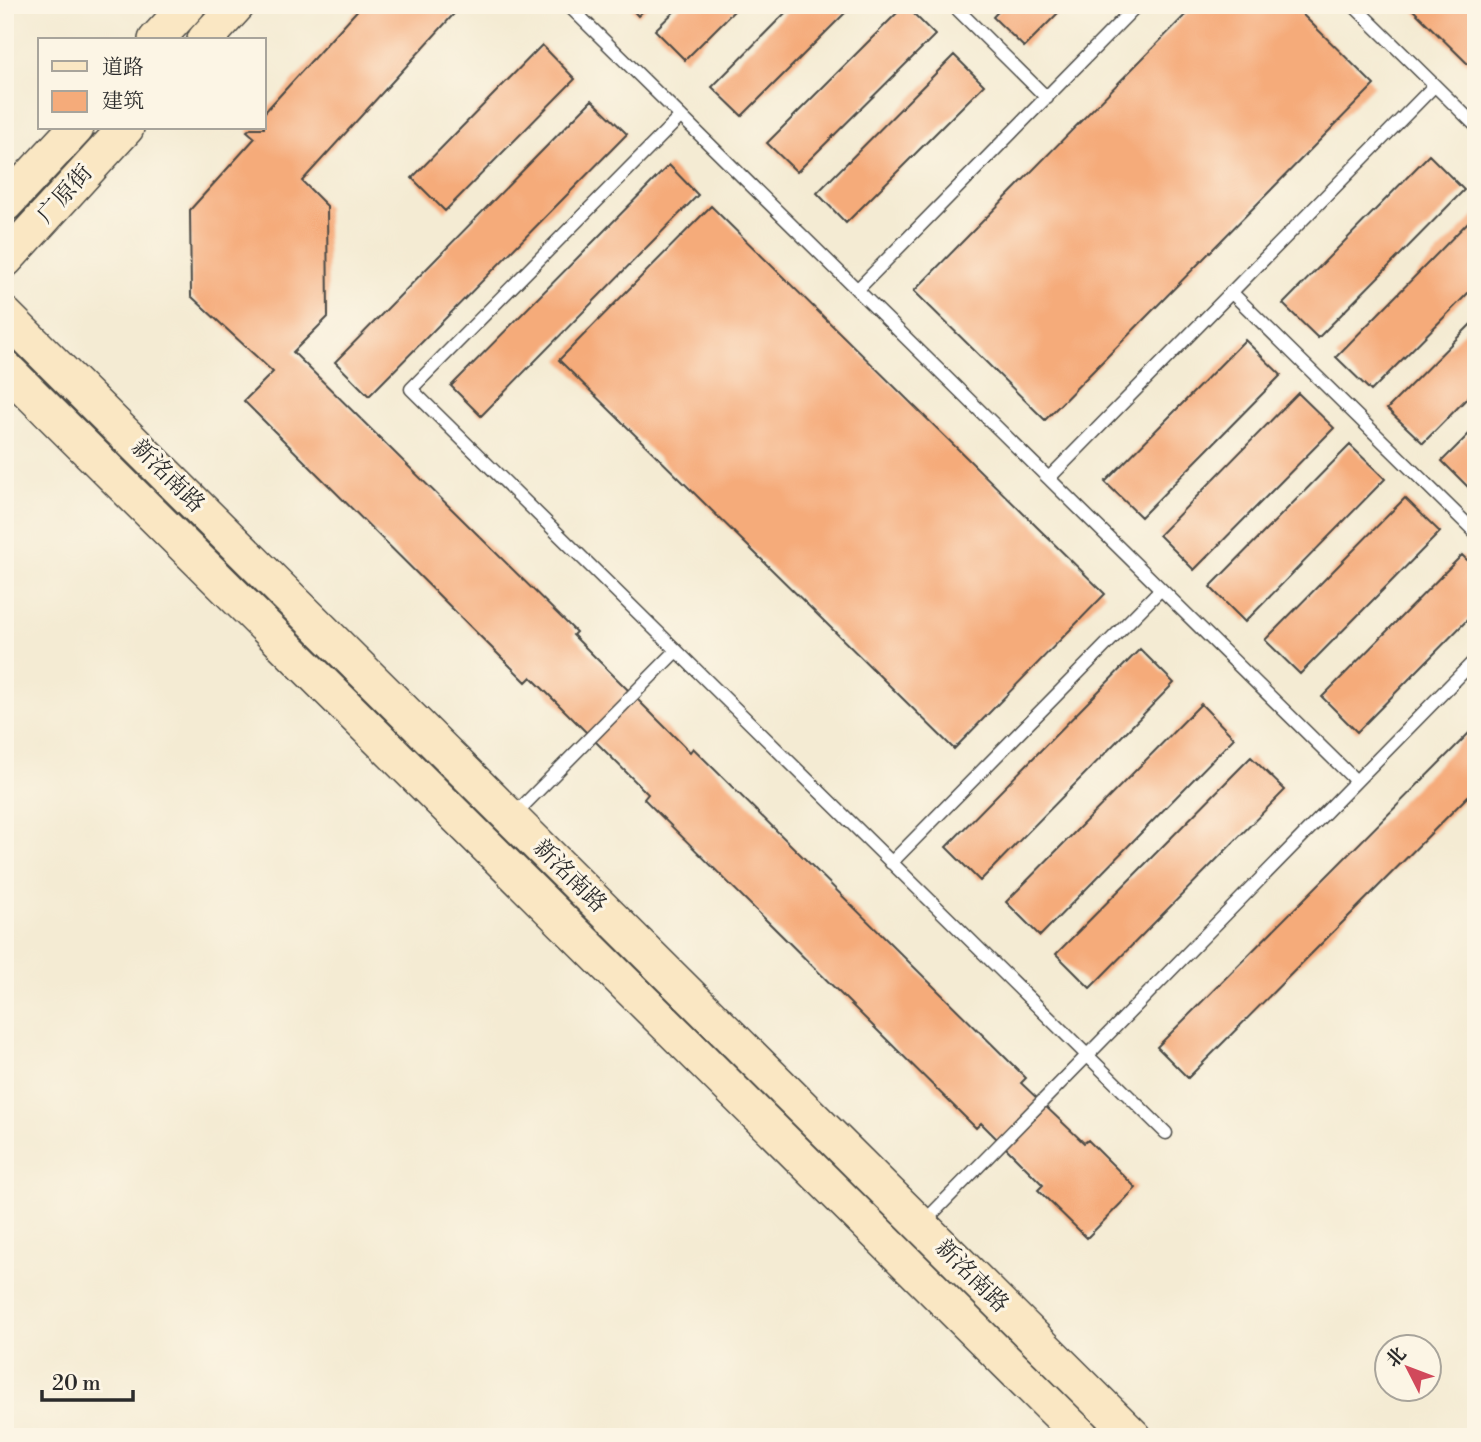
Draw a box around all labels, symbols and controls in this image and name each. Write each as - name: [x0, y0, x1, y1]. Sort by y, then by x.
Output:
- legend: [38, 38, 266, 130]
- text: 道路: [102, 55, 144, 81]
- text: 建筑: [102, 89, 144, 115]
- street label: 广原街: [32, 159, 98, 229]
- street label: 新洺南路: [126, 434, 210, 518]
- street label: 新洺南路: [528, 834, 612, 918]
- street label: 新洺南路: [930, 1234, 1014, 1318]
- north arrow: [1372, 1334, 1442, 1404]
- text: 北: [1381, 1342, 1411, 1372]
- scale bar: [42, 1358, 133, 1402]
- text: 20 m: [52, 1371, 101, 1397]

